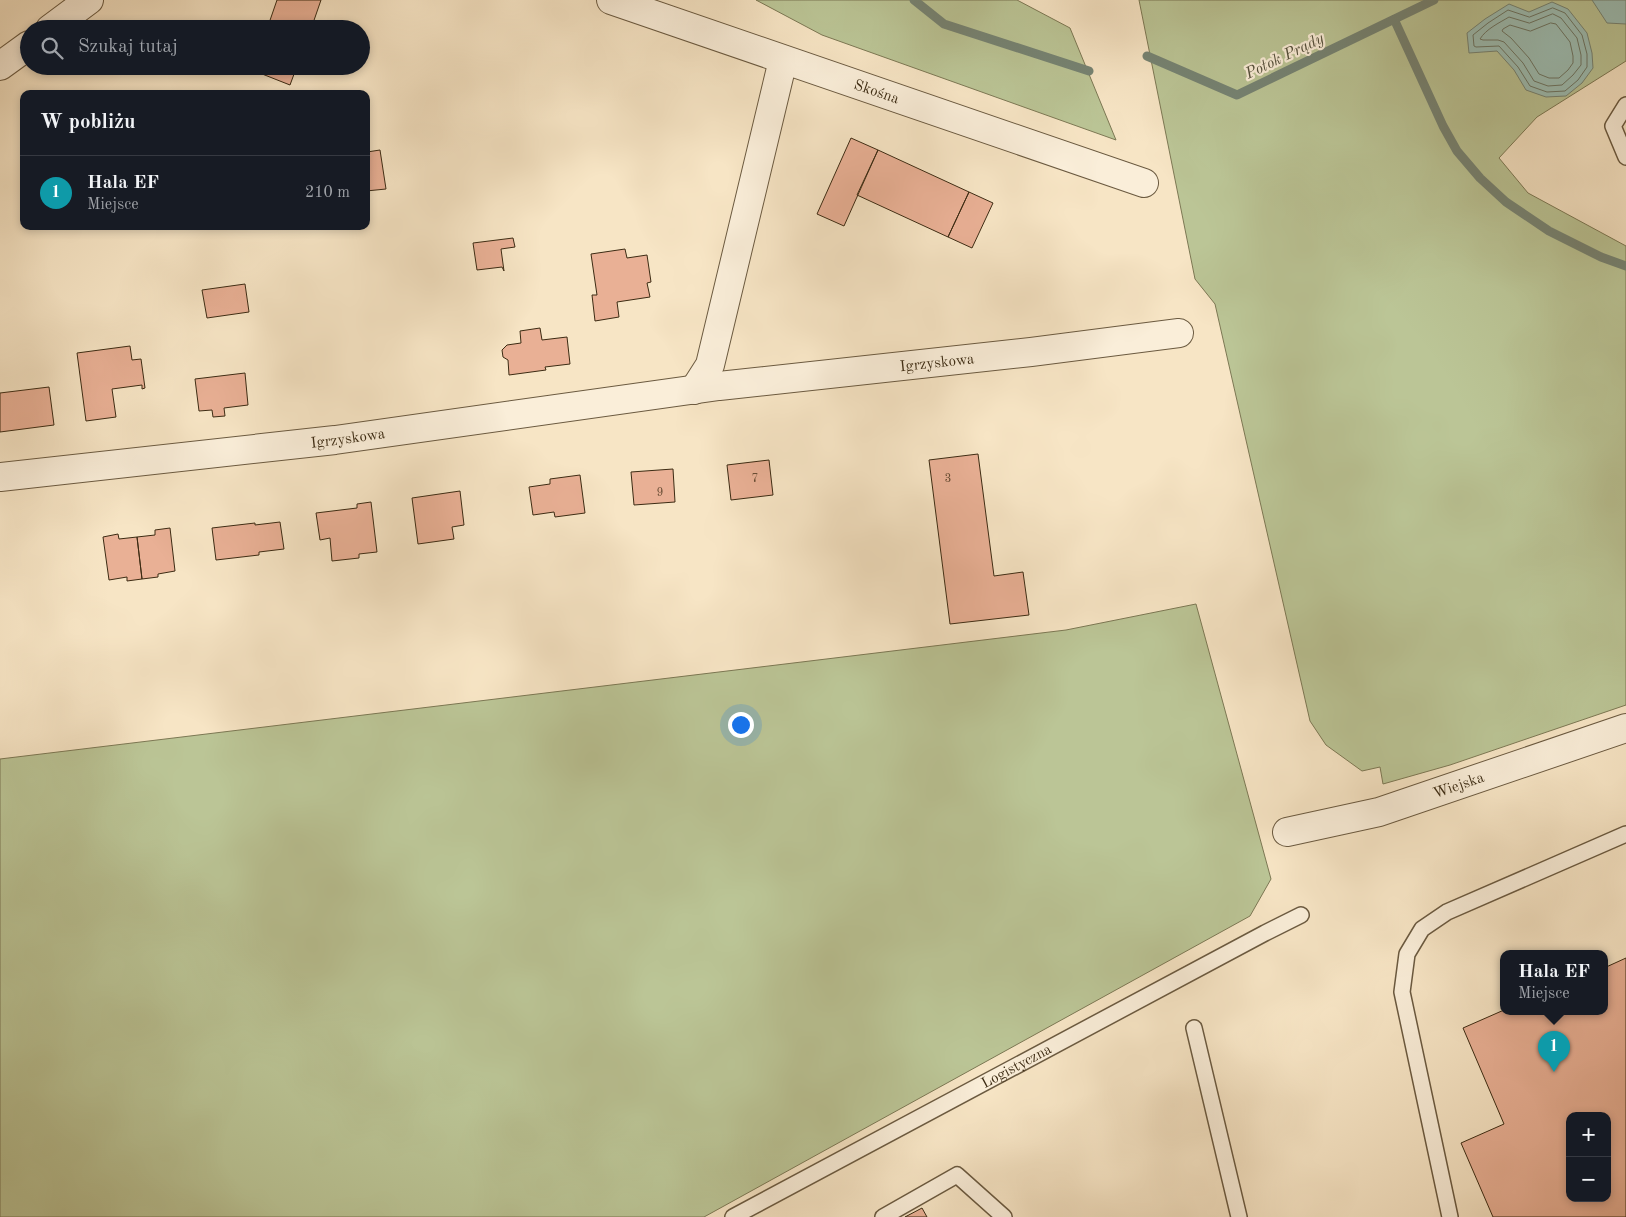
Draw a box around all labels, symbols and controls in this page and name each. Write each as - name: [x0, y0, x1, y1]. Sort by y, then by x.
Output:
- search box: [20, 20, 370, 75]
- water label: Potok Prądy: [1242, 31, 1327, 83]
- icon: search: [38, 34, 66, 62]
- text: Szukaj tutaj: [78, 38, 178, 57]
- street label: Skośna: [852, 78, 901, 108]
- text: W pobliżu: [40, 112, 135, 133]
- text: Hala EF: [87, 174, 159, 193]
- text: 1: [51, 185, 61, 201]
- text: 210 m: [305, 185, 350, 201]
- text: Miejsce: [87, 197, 139, 213]
- street label: Igrzyskowa: [899, 352, 976, 375]
- street label: Igrzyskowa: [310, 427, 387, 452]
- house number: 7: [752, 473, 758, 485]
- house number: 3: [945, 473, 951, 485]
- house number: 9: [657, 487, 663, 499]
- your location: [728, 712, 754, 738]
- street label: Wiejska: [1431, 771, 1487, 802]
- popup: [1500, 950, 1608, 1015]
- text: Hala EF: [1518, 963, 1590, 982]
- text: Miejsce: [1518, 986, 1570, 1002]
- pin: 1: [1538, 1031, 1570, 1072]
- street label: Logistyczna: [979, 1042, 1055, 1092]
- map controls: [1566, 1112, 1611, 1202]
- button: +: [1566, 1112, 1611, 1157]
- button: −: [1566, 1157, 1611, 1202]

